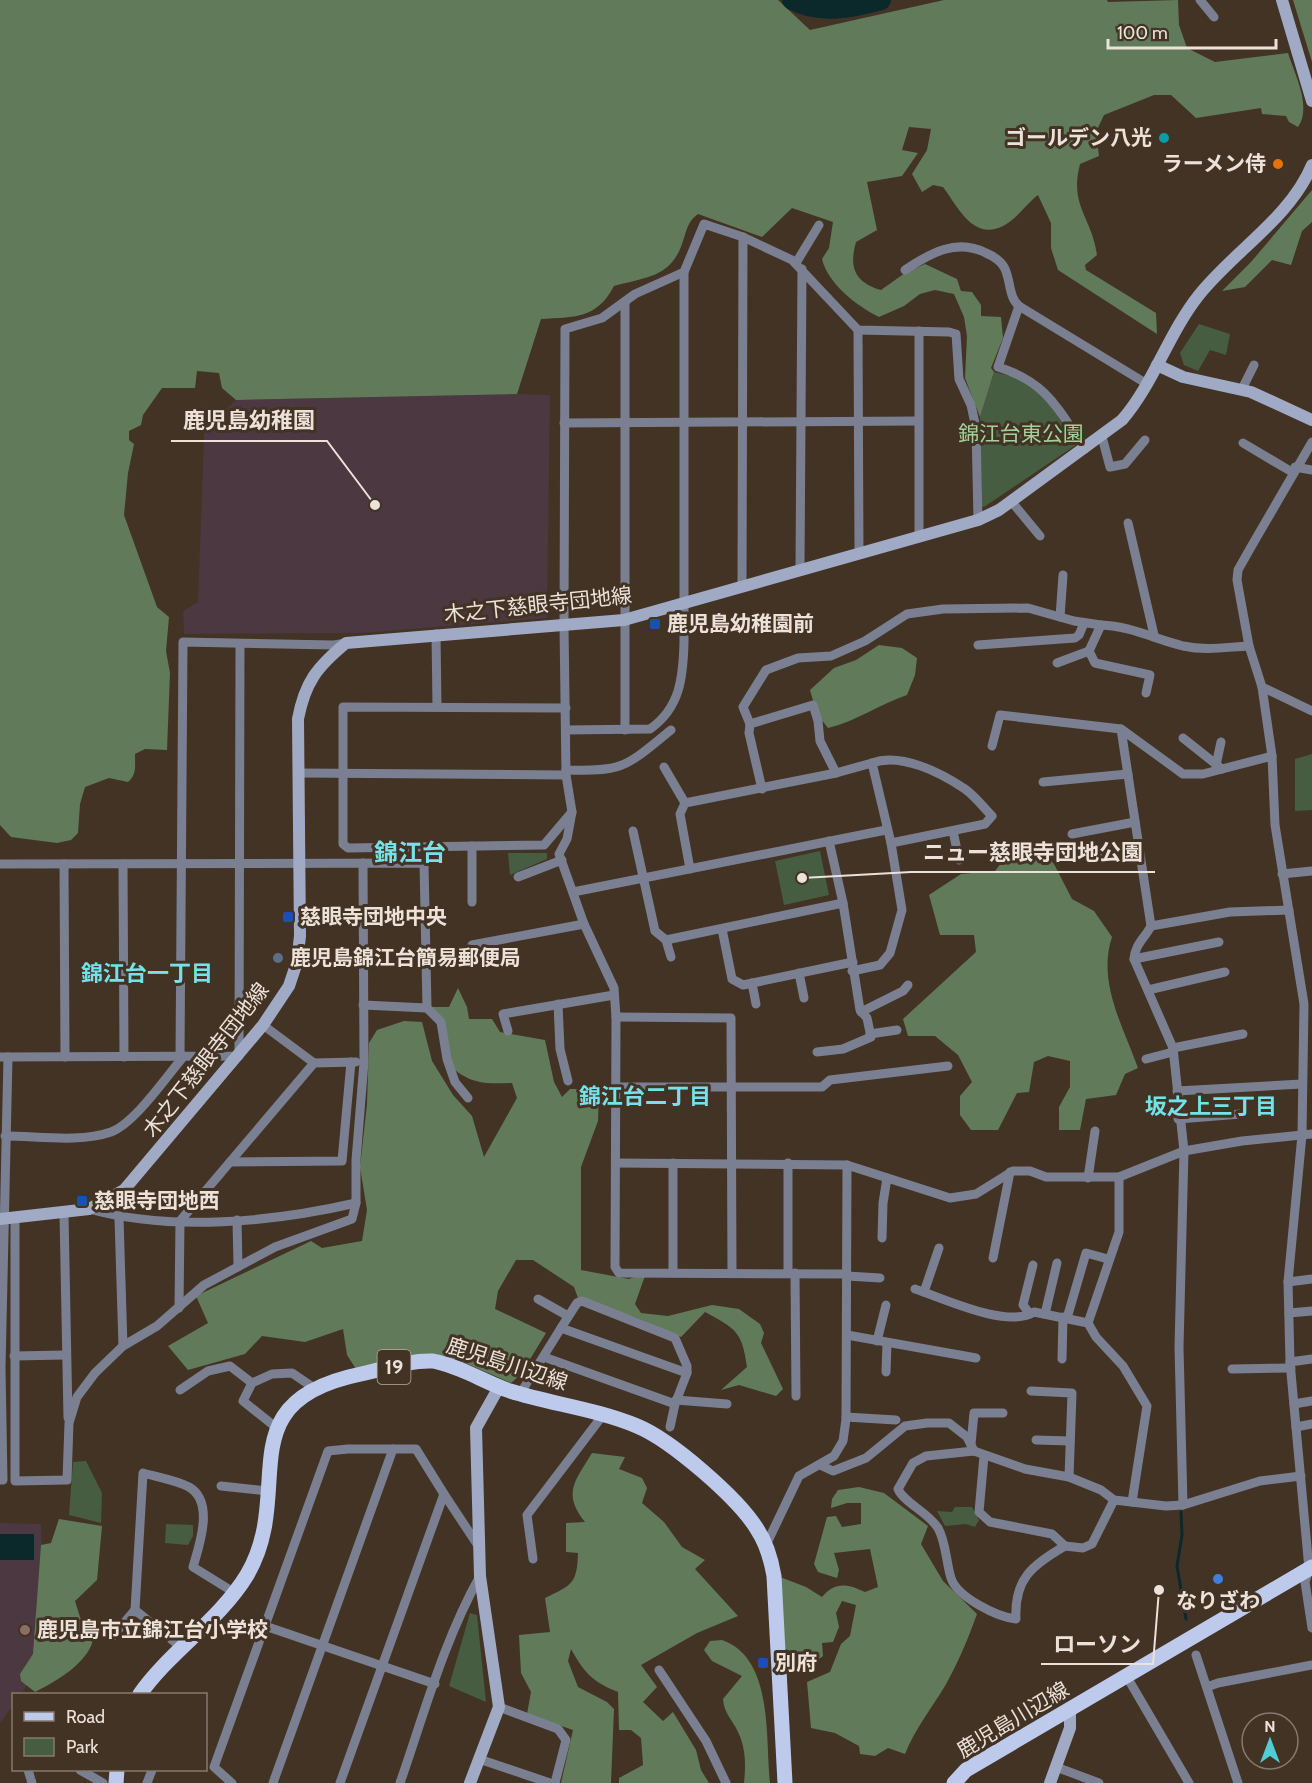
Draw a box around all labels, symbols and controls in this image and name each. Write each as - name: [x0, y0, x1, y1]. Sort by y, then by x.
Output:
- scale bar: [1108, 12, 1276, 50]
- text: 100 m: [1117, 22, 1168, 44]
- place label: ゴールデン八光: [1005, 125, 1152, 150]
- marker: ゴールデン八光: [1157, 131, 1171, 145]
- place label: ラーメン侍: [1162, 151, 1266, 176]
- marker: ラーメン侍: [1271, 157, 1285, 171]
- callout: 鹿児島幼稚園: [171, 401, 327, 441]
- text: 鹿児島幼稚園: [183, 407, 315, 434]
- park label: 錦江台東公園: [958, 421, 1084, 446]
- street label: 木之下慈眼寺団地線: [443, 582, 633, 627]
- place label: 鹿児島幼稚園前: [667, 611, 814, 636]
- marker: 鹿児島幼稚園前: [648, 617, 662, 631]
- callout: ニュー慈眼寺団地公園: [911, 832, 1155, 872]
- district label: 錦江台: [374, 838, 446, 867]
- text: ニュー慈眼寺団地公園: [923, 839, 1143, 866]
- place label: 慈眼寺団地中央: [300, 904, 447, 929]
- marker: 慈眼寺団地中央: [281, 910, 295, 924]
- place label: 鹿児島錦江台簡易郵便局: [290, 945, 521, 970]
- marker: 鹿児島錦江台簡易郵便局: [271, 951, 285, 965]
- district label: 錦江台一丁目: [81, 960, 213, 987]
- street label: 木之下慈眼寺団地線: [138, 978, 274, 1142]
- district label: 錦江台二丁目: [579, 1083, 711, 1110]
- district label: 坂之上三丁目: [1145, 1093, 1277, 1120]
- place label: 慈眼寺団地西: [94, 1188, 220, 1213]
- marker: 慈眼寺団地西: [75, 1194, 89, 1208]
- street label: 鹿児島川辺線: [443, 1332, 571, 1395]
- road number: 19: [378, 1350, 410, 1384]
- marker: なりざわ: [1211, 1572, 1225, 1586]
- place label: なりざわ: [1176, 1588, 1260, 1613]
- place label: 鹿児島市立錦江台小学校: [37, 1617, 268, 1642]
- marker: 鹿児島市立錦江台小学校: [18, 1623, 32, 1637]
- callout: ローソン: [1041, 1624, 1153, 1664]
- text: ローソン: [1053, 1631, 1141, 1658]
- place label: 別府: [775, 1650, 817, 1675]
- marker: 別府: [756, 1656, 770, 1670]
- street label: 鹿児島川辺線: [952, 1676, 1073, 1763]
- legend: [12, 1693, 207, 1771]
- text: Road: [66, 1706, 105, 1728]
- north arrow: [1240, 1711, 1300, 1771]
- text: N: [1264, 1717, 1276, 1736]
- text: Park: [66, 1736, 99, 1758]

